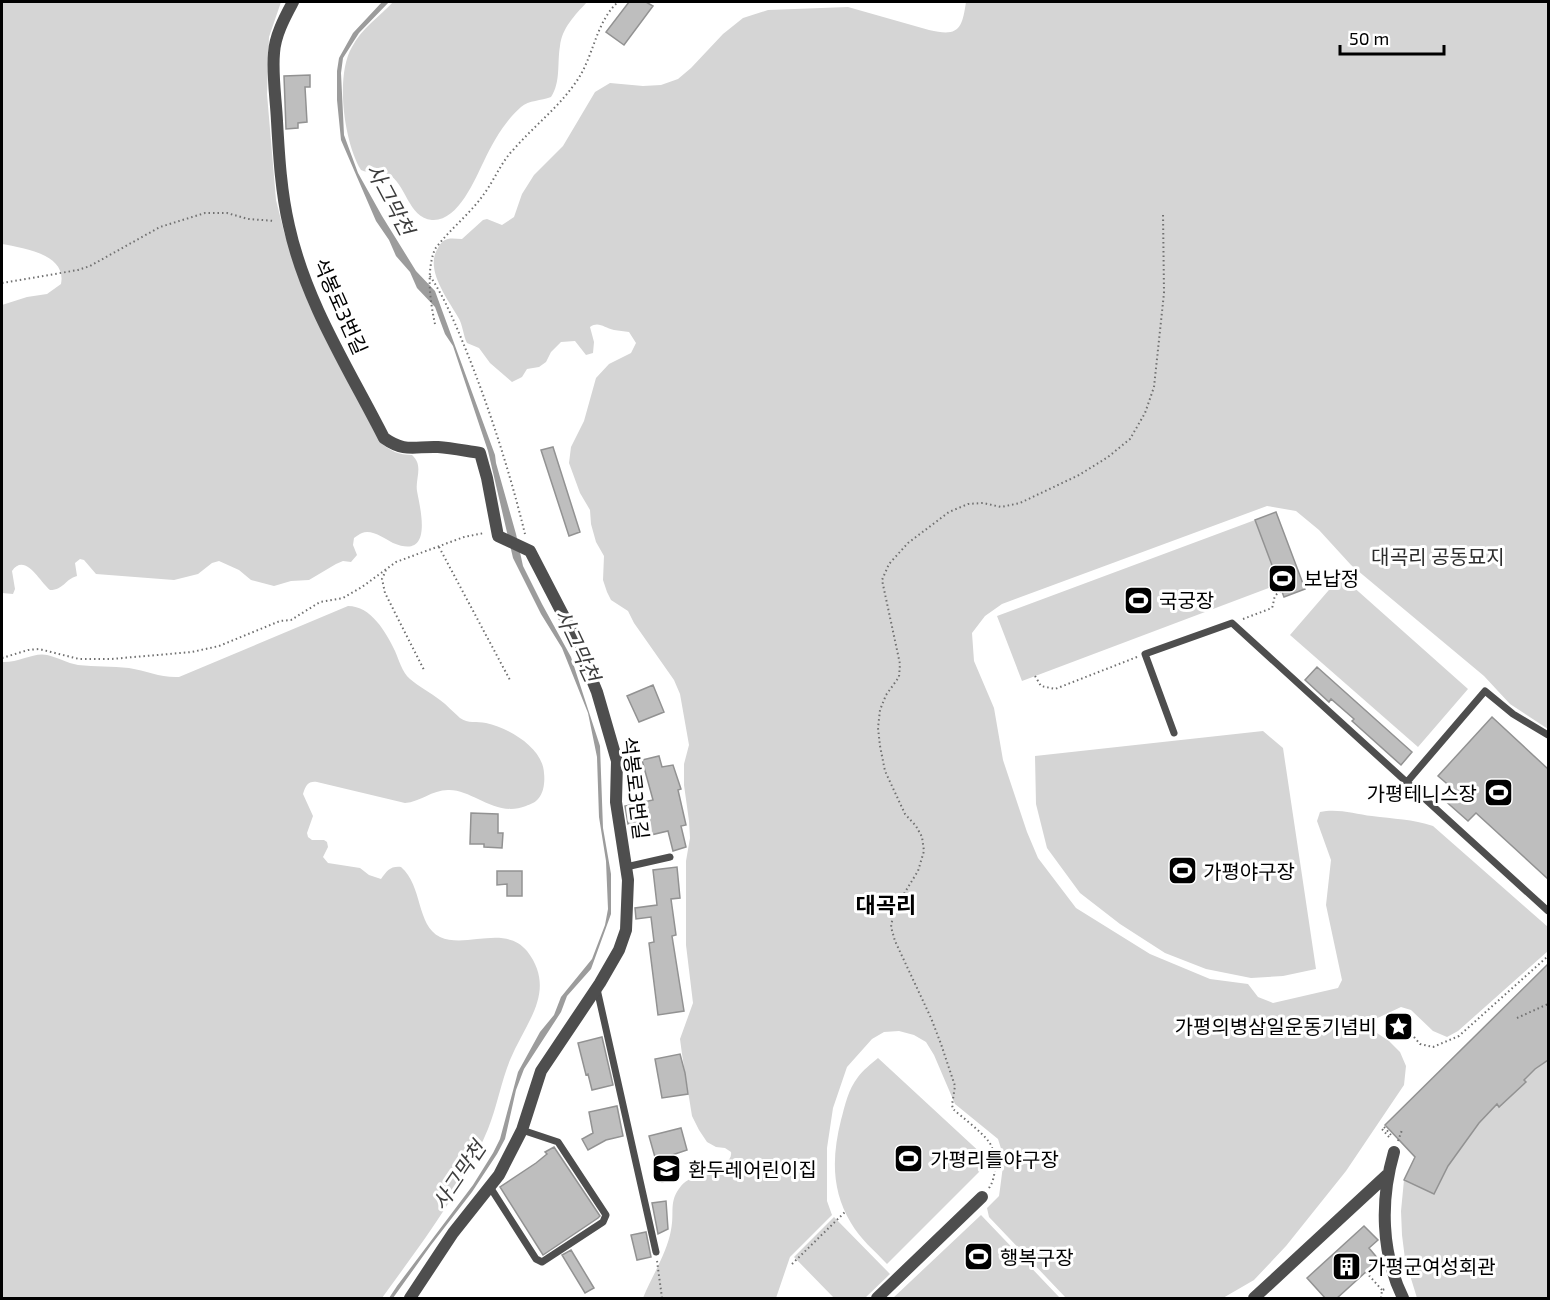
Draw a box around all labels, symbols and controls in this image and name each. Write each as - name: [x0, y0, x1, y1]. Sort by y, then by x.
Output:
- scale bar: [1340, 18, 1444, 56]
- text: 50 m: [1349, 27, 1389, 49]
- water label: 사그막천: [362, 159, 421, 241]
- street label: 석봉로3번길: [309, 254, 373, 358]
- park label: 대곡리 공동묘지: [1371, 544, 1505, 568]
- sports icon: 보납정: [1267, 562, 1299, 594]
- place label: 보납정: [1304, 566, 1359, 590]
- sports icon: 국궁장: [1122, 584, 1154, 616]
- place label: 국궁장: [1159, 588, 1214, 612]
- water label: 사그막천: [550, 605, 607, 688]
- street label: 석봉로3번길: [618, 735, 654, 841]
- sports icon: 가평테니스장: [1482, 777, 1514, 809]
- place label: 가평테니스장: [1367, 781, 1477, 805]
- sports icon: 가평야구장: [1166, 855, 1198, 887]
- place label: 가평야구장: [1203, 859, 1295, 883]
- district label: 대곡리: [856, 891, 916, 917]
- place icon: 가평의병삼일운동기념비: [1382, 1010, 1414, 1042]
- place label: 가평의병삼일운동기념비: [1175, 1014, 1377, 1038]
- water label: 사그막천: [426, 1134, 491, 1214]
- sports icon: 가평리틀야구장: [893, 1143, 925, 1175]
- place label: 가평리틀야구장: [930, 1147, 1059, 1171]
- school or university icon: 환두레어린이집: [651, 1153, 683, 1185]
- place label: 환두레어린이집: [688, 1157, 817, 1181]
- sports icon: 행복구장: [963, 1241, 995, 1273]
- place label: 행복구장: [1000, 1245, 1074, 1269]
- building icon: 가평군여성회관: [1330, 1250, 1362, 1282]
- place label: 가평군여성회관: [1367, 1254, 1496, 1278]

